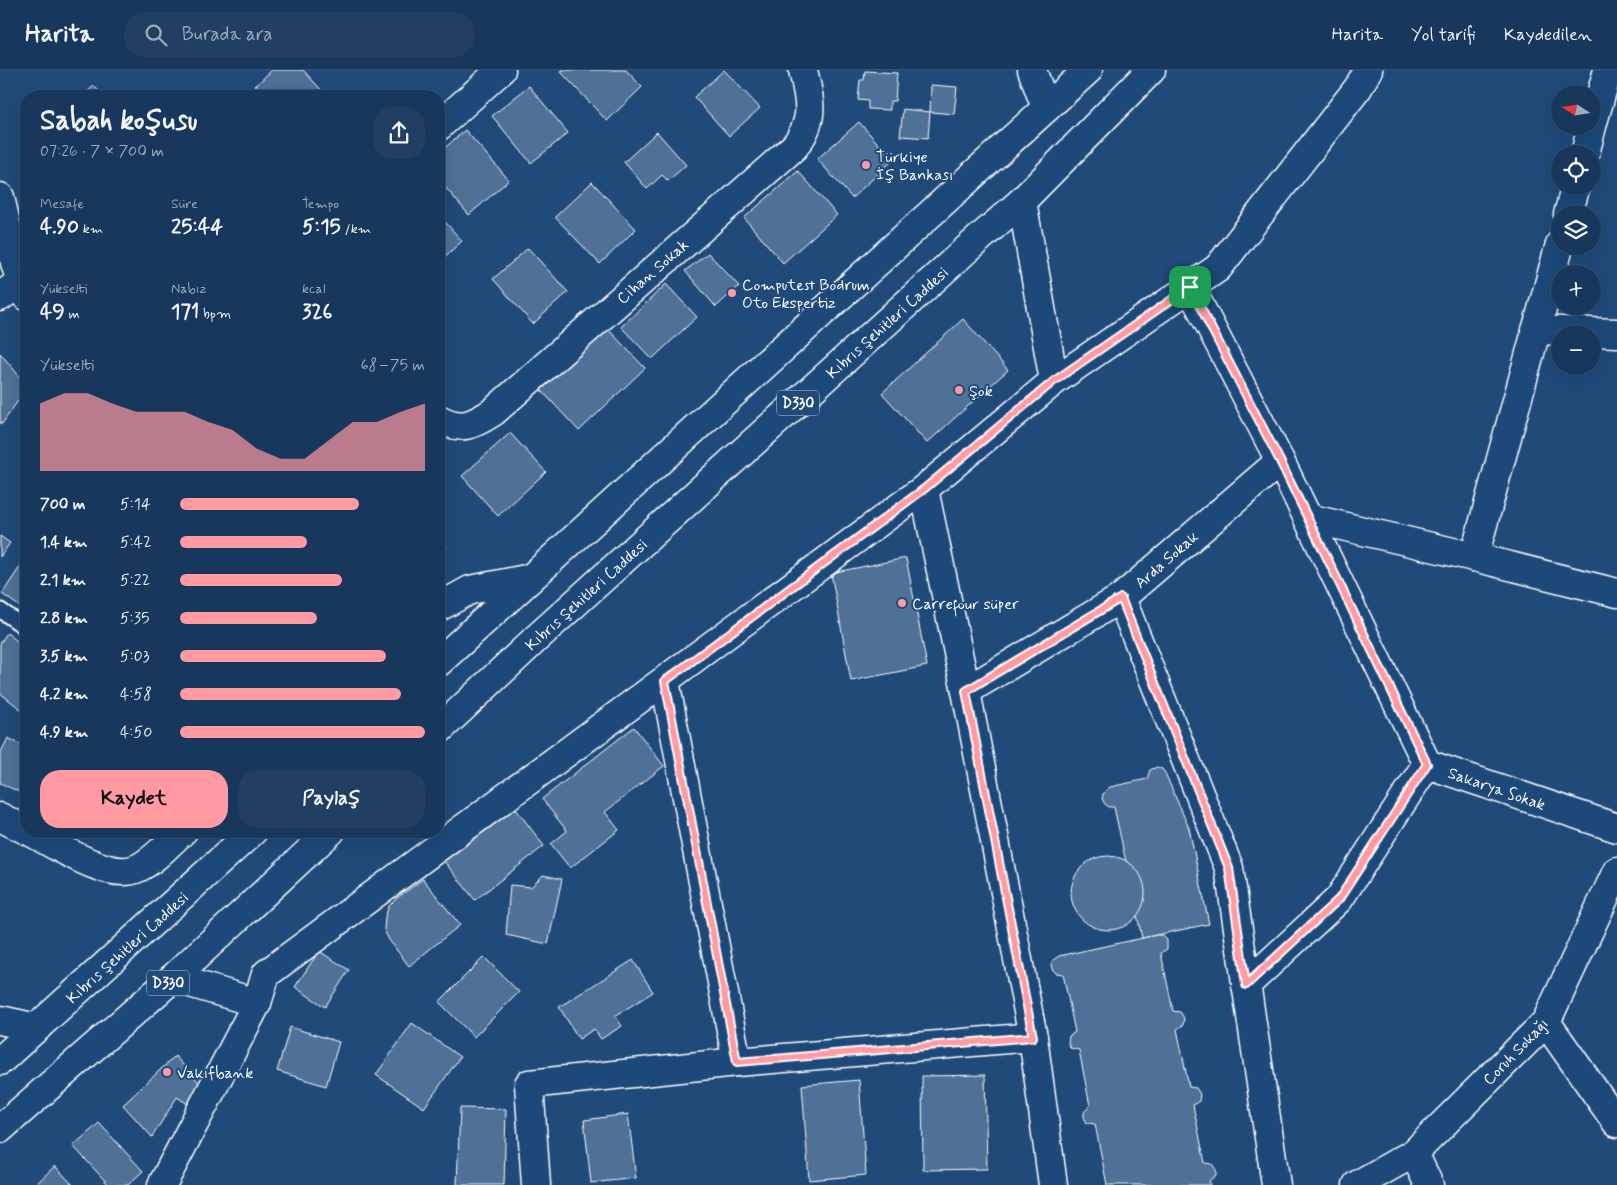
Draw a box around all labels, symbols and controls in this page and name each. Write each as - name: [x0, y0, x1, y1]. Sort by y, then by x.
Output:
- search box: [124, 12, 474, 57]
- text: Harita: [25, 19, 94, 50]
- icon: search: [142, 21, 170, 49]
- text: Burada ara: [182, 22, 273, 47]
- text: Harita: [1332, 23, 1383, 47]
- text: Yol tarifi: [1411, 23, 1476, 47]
- text: Kaydedilen: [1504, 23, 1592, 47]
- north arrow: [1551, 85, 1601, 135]
- map controls: [1551, 85, 1601, 375]
- text: Sabah koşusu: [40, 103, 198, 140]
- button: share: [373, 107, 425, 159]
- text: 07:26 · 7 × 700 m: [40, 141, 164, 162]
- button: locate: [1551, 145, 1601, 195]
- place label: Türkiye İş Bankası: [876, 147, 953, 186]
- marker: Türkiye İş Bankası: [860, 159, 872, 171]
- text: Mesafe: [40, 195, 84, 213]
- text: Süre: [171, 195, 198, 213]
- text: Tempo: [302, 195, 339, 213]
- button: layers: [1551, 205, 1601, 255]
- text: 4.90: [40, 213, 79, 241]
- text: 25:44: [171, 213, 223, 241]
- text: 5:15: [302, 213, 341, 241]
- text: km: [79, 220, 103, 238]
- text: /km: [341, 220, 371, 238]
- street label: Cihan Sokak: [613, 235, 693, 309]
- street label: Kıbrıs Şehitleri Caddesi: [822, 262, 954, 384]
- button: +: [1551, 265, 1601, 315]
- pin: [1169, 266, 1211, 308]
- icon: arrive: [1176, 273, 1204, 301]
- place label: Computest Bodrum Oto Ekspertiz: [742, 275, 870, 314]
- text: Yükselti: [40, 280, 87, 298]
- text: Nabız: [171, 280, 207, 298]
- text: kcal: [302, 280, 326, 298]
- marker: Computest Bodrum Oto Ekspertiz: [726, 287, 738, 299]
- text: 49: [40, 298, 65, 326]
- text: 171: [171, 298, 199, 326]
- text: 326: [302, 298, 332, 326]
- text: m: [65, 305, 80, 323]
- text: bpm: [199, 305, 231, 323]
- button: −: [1551, 325, 1601, 375]
- text: Yükselti: [40, 355, 94, 376]
- text: 68–75 m: [360, 355, 425, 376]
- place label: Şok: [969, 381, 993, 402]
- marker: Şok: [953, 384, 965, 396]
- road number: D330: [777, 390, 819, 416]
- text: 700 m: [40, 494, 86, 515]
- text: 5:14: [120, 494, 151, 515]
- street label: Arda Sokak: [1131, 527, 1203, 594]
- text: 1.4 km: [40, 532, 87, 553]
- text: 5:42: [120, 532, 152, 553]
- street label: Kıbrıs Şehitleri Caddesi: [521, 534, 653, 656]
- text: 2.1 km: [40, 570, 86, 591]
- text: 5:22: [120, 570, 150, 591]
- place label: Carrefour süper: [912, 594, 1019, 617]
- marker: Carrefour süper: [896, 597, 908, 609]
- text: 2.8 km: [40, 608, 88, 629]
- text: 5:35: [120, 608, 150, 629]
- text: 3.5 km: [40, 646, 88, 667]
- text: 5:03: [120, 646, 150, 667]
- text: 4.2 km: [40, 684, 88, 705]
- text: 4:58: [120, 684, 152, 705]
- text: 4.9 km: [40, 722, 88, 743]
- text: 4:50: [120, 722, 152, 743]
- street label: Sakarya Sokak: [1445, 763, 1548, 816]
- button: Kaydet: [40, 770, 228, 828]
- button: Paylaş: [238, 770, 425, 828]
- street label: Kıbrıs Şehitleri Caddesi: [62, 887, 194, 1009]
- road number: D330: [147, 970, 189, 996]
- street label: Coruh Sokağı: [1479, 1014, 1553, 1090]
- place label: Vakıfbank: [177, 1063, 253, 1084]
- marker: Vakıfbank: [161, 1066, 173, 1078]

